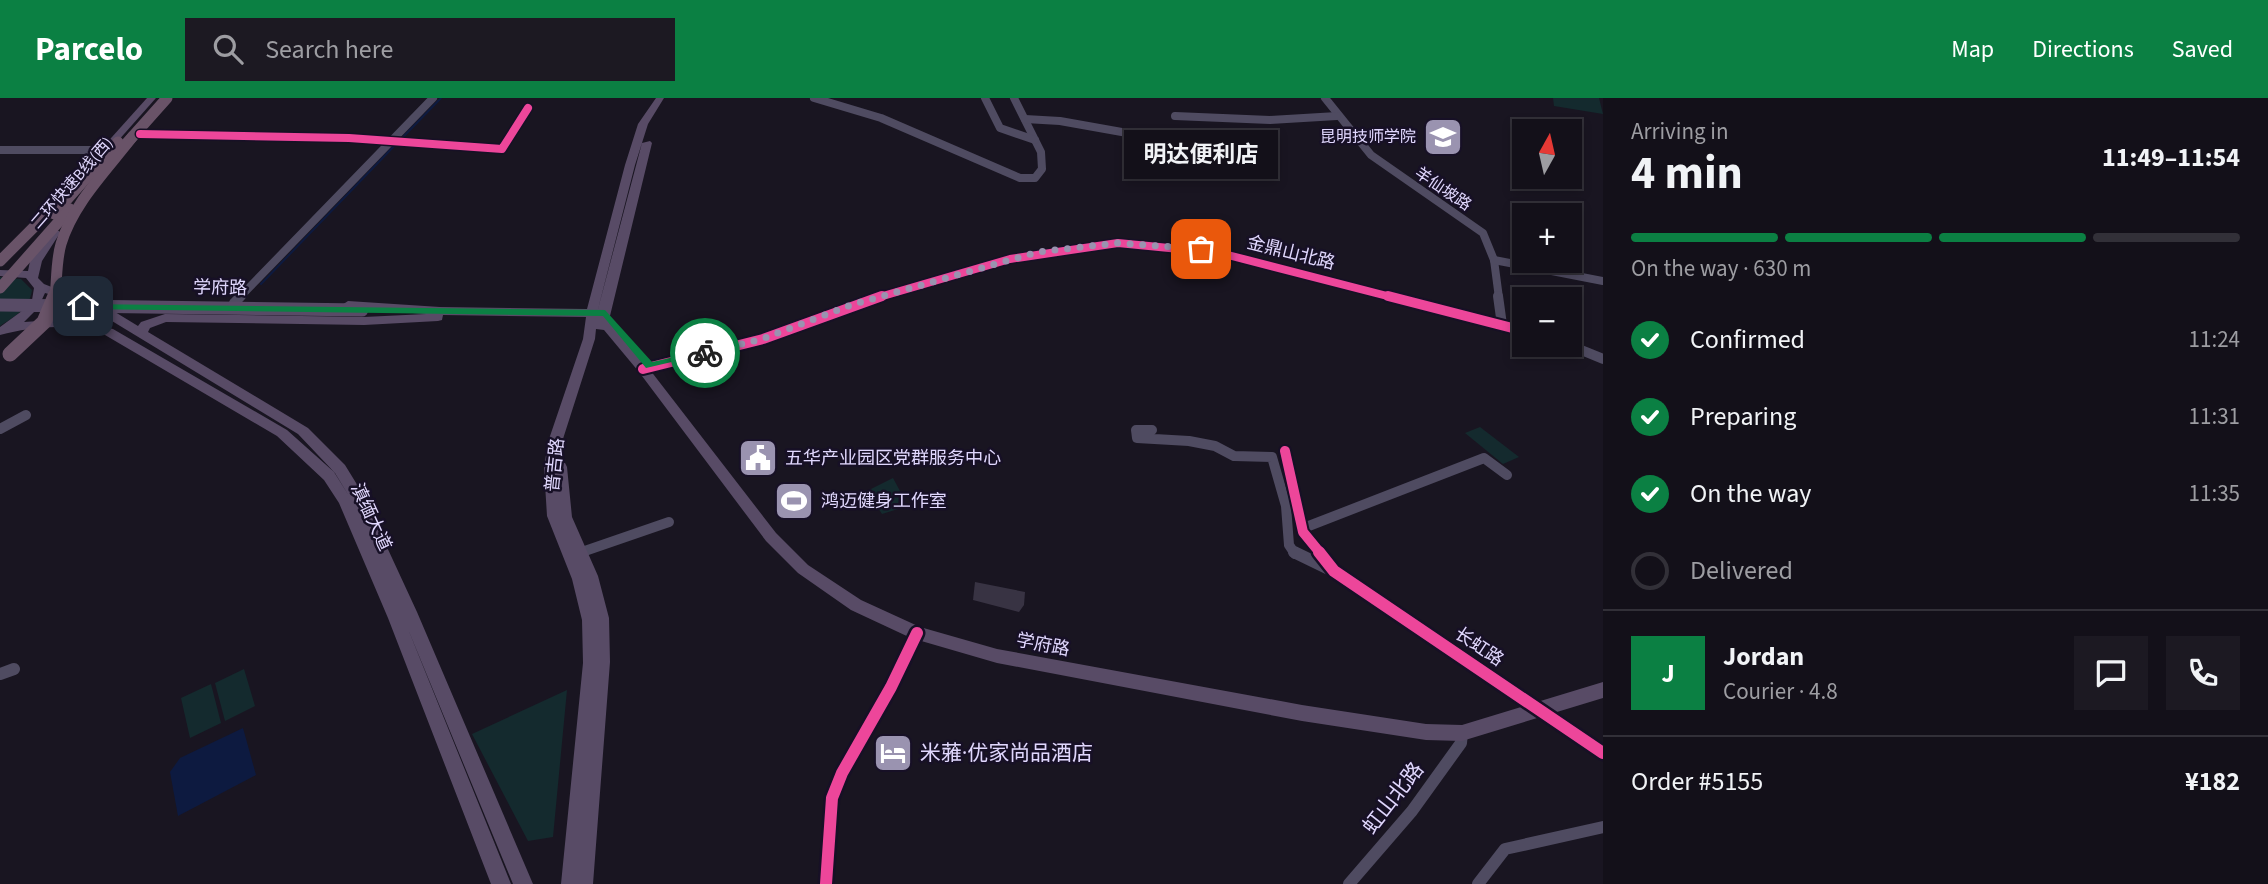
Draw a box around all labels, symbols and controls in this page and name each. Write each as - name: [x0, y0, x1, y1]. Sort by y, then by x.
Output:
- search box: [185, 18, 675, 81]
- text: Parcelo: [35, 26, 143, 73]
- icon: search: [209, 30, 247, 68]
- text: Search here: [265, 31, 393, 68]
- text: Map: [1951, 32, 1994, 67]
- text: Directions: [2032, 32, 2134, 67]
- text: Saved: [2172, 32, 2233, 67]
- text: Arriving in: [1631, 115, 1729, 148]
- school or university icon: 昆明技师学院: [1422, 116, 1464, 158]
- north arrow: [1512, 119, 1582, 189]
- map controls: [1512, 119, 1582, 357]
- place label: 昆明技师学院: [1320, 126, 1416, 148]
- callout: 明达便利店: [1124, 130, 1278, 179]
- street label: 二环快速B线(西): [26, 132, 118, 234]
- text: 明达便利店: [1144, 138, 1259, 171]
- text: 11:49–11:54: [2102, 139, 2240, 176]
- text: 4 min: [1631, 141, 1743, 206]
- street label: 羊仙坡路: [1410, 162, 1476, 216]
- button: +: [1512, 203, 1582, 273]
- pin: [1171, 219, 1231, 279]
- icon: bag: [1182, 230, 1220, 268]
- street label: 金鼎山北路: [1244, 230, 1338, 276]
- text: On the way · 630 m: [1631, 252, 1811, 285]
- street label: 学府路: [193, 275, 247, 301]
- pin: [53, 276, 113, 336]
- icon: home: [64, 287, 102, 325]
- button: −: [1512, 287, 1582, 357]
- courier: [670, 318, 740, 388]
- icon: check: [1631, 321, 1669, 359]
- text: Confirmed: [1690, 321, 1805, 358]
- text: 11:24: [2189, 323, 2240, 356]
- icon: bike: [686, 334, 724, 372]
- icon: check: [1631, 398, 1669, 436]
- text: Preparing: [1690, 398, 1796, 435]
- text: 11:31: [2189, 400, 2240, 433]
- street label: 普吉路: [540, 437, 570, 493]
- public building icon: 五华产业园区党群服务中心: [737, 437, 779, 479]
- place label: 五华产业园区党群服务中心: [785, 446, 1001, 471]
- icon: check: [1631, 475, 1669, 513]
- text: On the way: [1690, 475, 1811, 512]
- text: 11:35: [2189, 477, 2240, 510]
- street label: 滇缅大道: [344, 479, 398, 555]
- sports icon: 鸿迈健身工作室: [773, 480, 815, 522]
- place label: 鸿迈健身工作室: [821, 489, 947, 514]
- text: Delivered: [1690, 552, 1793, 589]
- street label: 长虹路: [1450, 622, 1508, 672]
- street label: 学府路: [1014, 628, 1072, 662]
- button: chat: [2074, 636, 2148, 710]
- button: phone: [2166, 636, 2240, 710]
- text: Jordan: [1723, 638, 1804, 675]
- text: J: [1661, 655, 1675, 692]
- text: Courier · 4.8: [1723, 675, 1838, 708]
- hotel icon: 米蕥·优家尚品酒店: [872, 732, 914, 774]
- place label: 米蕥·优家尚品酒店: [920, 738, 1093, 768]
- street label: 虹山北路: [1355, 756, 1431, 840]
- text: Order #5155: [1631, 763, 1763, 800]
- text: ¥182: [2185, 763, 2240, 800]

